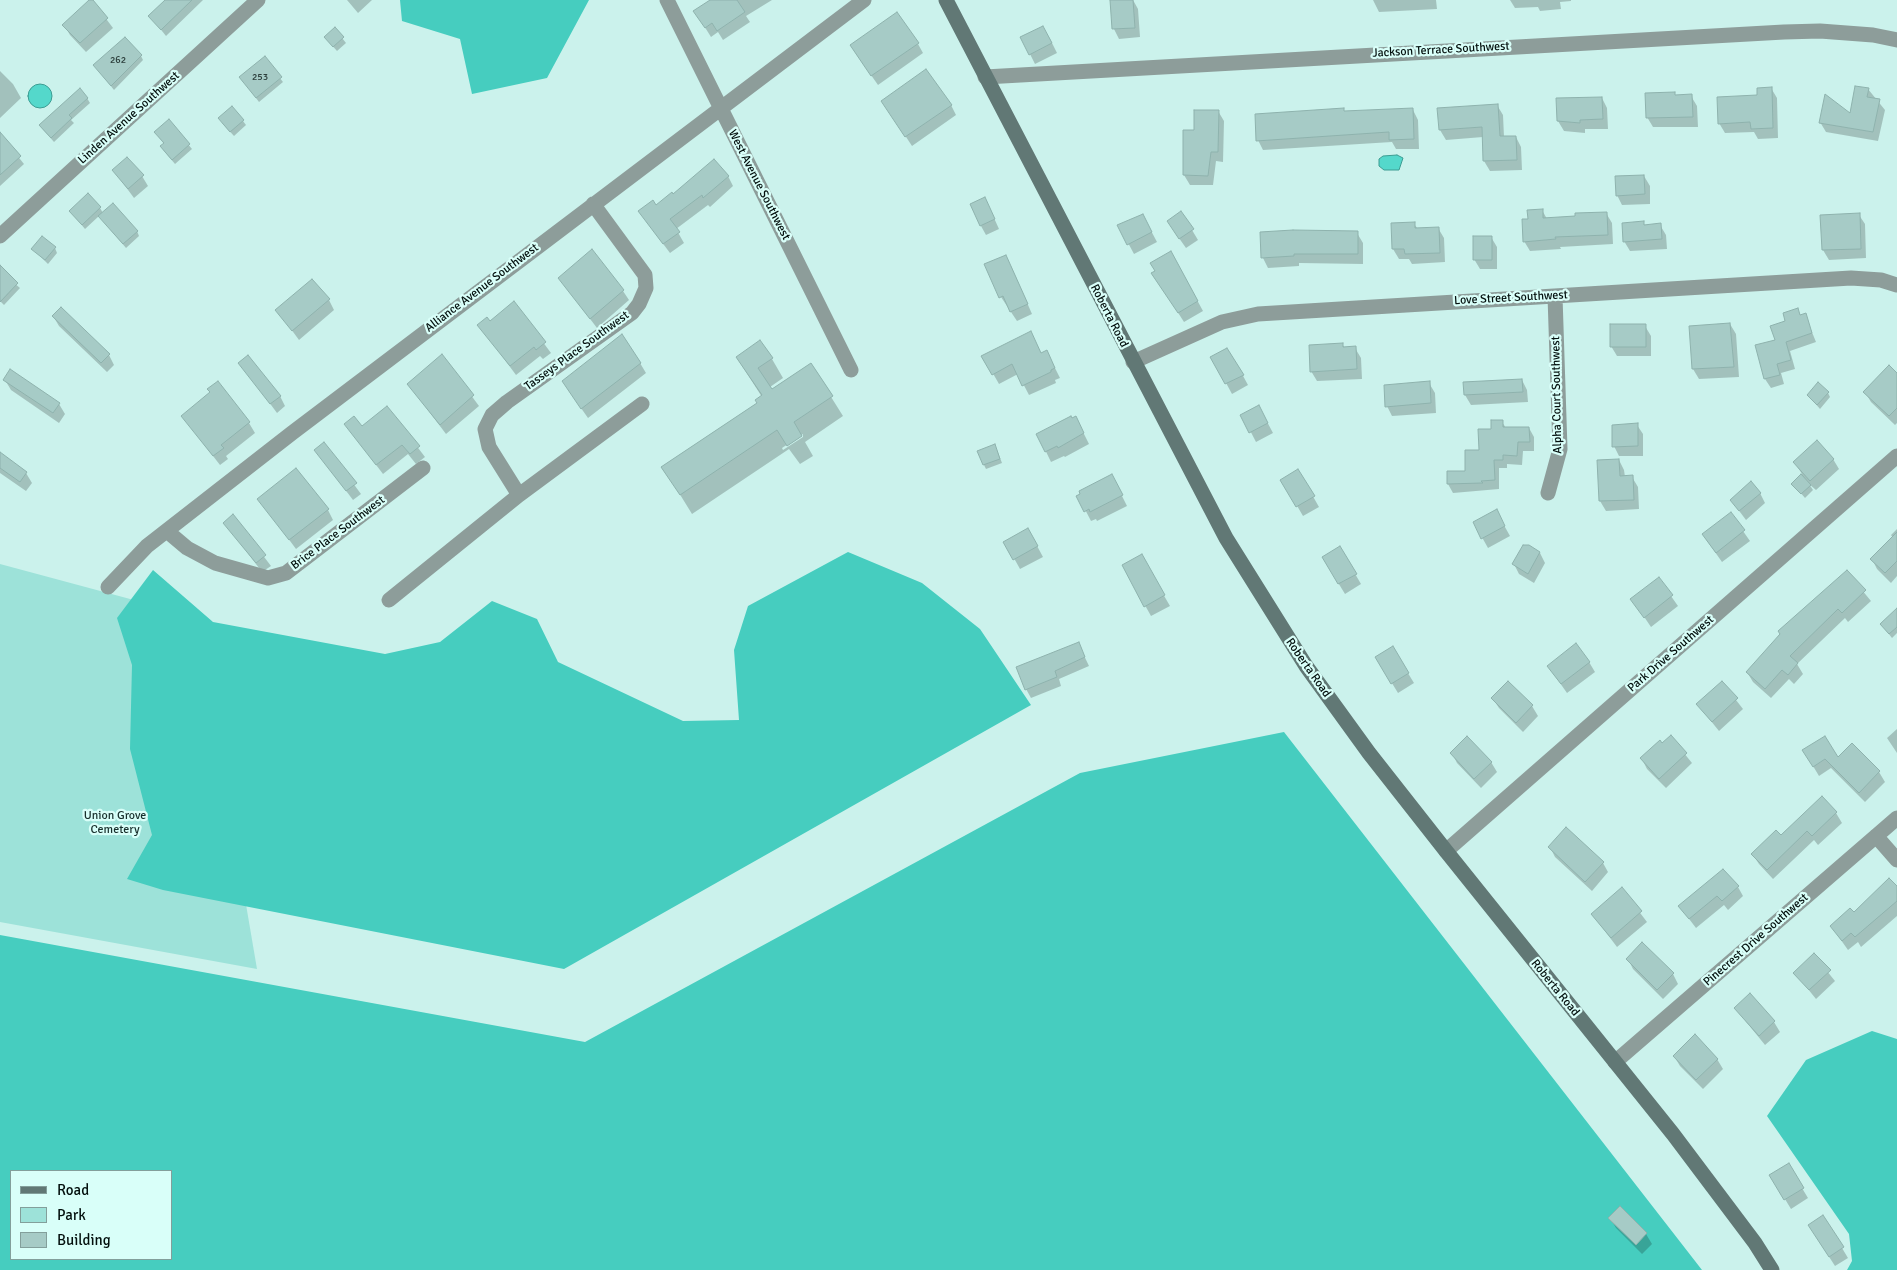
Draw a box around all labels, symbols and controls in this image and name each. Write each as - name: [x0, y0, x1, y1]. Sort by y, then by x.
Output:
- street label: Jackson Terrace Southwest: [1372, 39, 1510, 61]
- house number: 262: [110, 54, 126, 66]
- street label: Linden Avenue Southwest: [75, 69, 183, 167]
- house number: 253: [252, 71, 268, 83]
- street label: West Avenue Southwest: [725, 127, 793, 243]
- street label: Alliance Avenue Southwest: [422, 241, 542, 335]
- street label: Roberta Road: [1087, 282, 1131, 350]
- street label: Love Street Southwest: [1454, 288, 1568, 308]
- street label: Tasseys Place Southwest: [522, 308, 632, 394]
- street label: Alpha Court Southwest: [1549, 336, 1565, 454]
- street label: Brice Place Southwest: [288, 493, 388, 573]
- street label: Park Drive Southwest: [1625, 613, 1717, 695]
- street label: Roberta Road: [1282, 636, 1334, 700]
- park label: Union Grove Cemetery: [84, 809, 146, 837]
- street label: Pinecrest Drive Southwest: [1701, 891, 1811, 989]
- street label: Roberta Road: [1528, 957, 1582, 1019]
- legend: [10, 1170, 172, 1260]
- text: Road: [57, 1181, 89, 1199]
- text: Park: [57, 1206, 86, 1224]
- text: Building: [57, 1231, 111, 1249]

